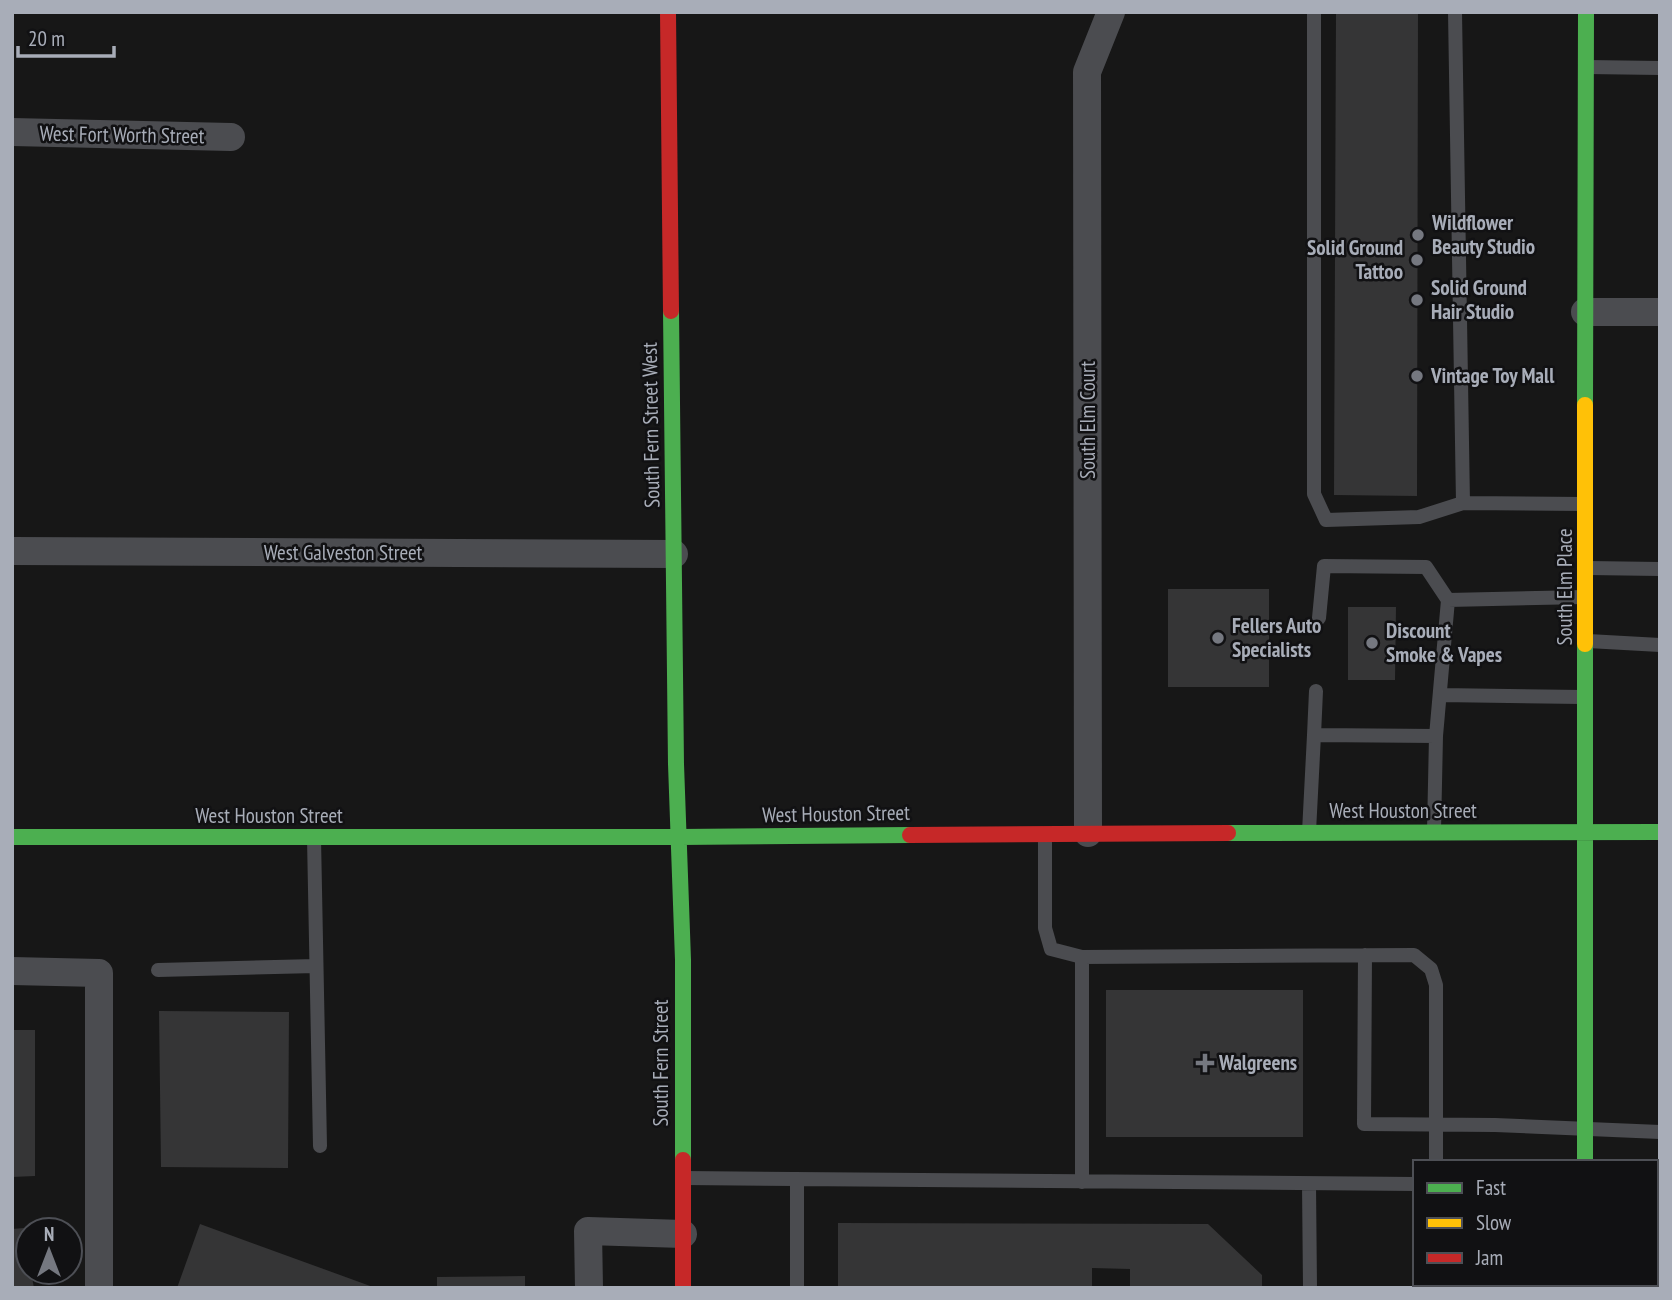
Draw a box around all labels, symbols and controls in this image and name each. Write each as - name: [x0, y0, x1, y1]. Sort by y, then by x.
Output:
- scale bar: [18, 14, 114, 58]
- text: 20 m: [28, 25, 65, 52]
- street label: West Fort Worth Street: [39, 120, 205, 149]
- place label: Wildflower Beauty Studio: [1431, 209, 1535, 260]
- marker: Wildflower Beauty Studio: [1410, 227, 1426, 243]
- place label: Solid Ground Tattoo: [1307, 234, 1403, 285]
- marker: Solid Ground Tattoo: [1409, 252, 1425, 268]
- place label: Solid Ground Hair Studio: [1431, 274, 1527, 325]
- marker: Solid Ground Hair Studio: [1409, 292, 1425, 308]
- street label: South Fern Street West: [636, 342, 665, 508]
- street label: South Elm Court: [1074, 361, 1101, 479]
- place label: Vintage Toy Mall: [1430, 362, 1555, 389]
- marker: Vintage Toy Mall: [1409, 368, 1425, 384]
- street label: South Elm Place: [1551, 528, 1578, 646]
- street label: West Galveston Street: [264, 539, 423, 566]
- place label: Fellers Auto Specialists: [1232, 612, 1321, 663]
- place label: Discount Smoke & Vapes: [1386, 617, 1502, 668]
- marker: Fellers Auto Specialists: [1210, 630, 1226, 646]
- marker: Discount Smoke & Vapes: [1364, 635, 1380, 651]
- street label: West Houston Street: [1329, 797, 1477, 824]
- street label: West Houston Street: [762, 799, 910, 828]
- street label: West Houston Street: [195, 802, 343, 829]
- street label: South Fern Street: [647, 999, 674, 1126]
- place label: Walgreens: [1218, 1049, 1297, 1076]
- marker: Walgreens: [1197, 1055, 1213, 1071]
- legend: [1413, 1160, 1658, 1286]
- text: Fast: [1476, 1174, 1506, 1201]
- text: Slow: [1476, 1209, 1512, 1236]
- north arrow: [14, 1216, 84, 1286]
- text: N: [44, 1222, 54, 1246]
- text: Jam: [1475, 1244, 1503, 1271]

